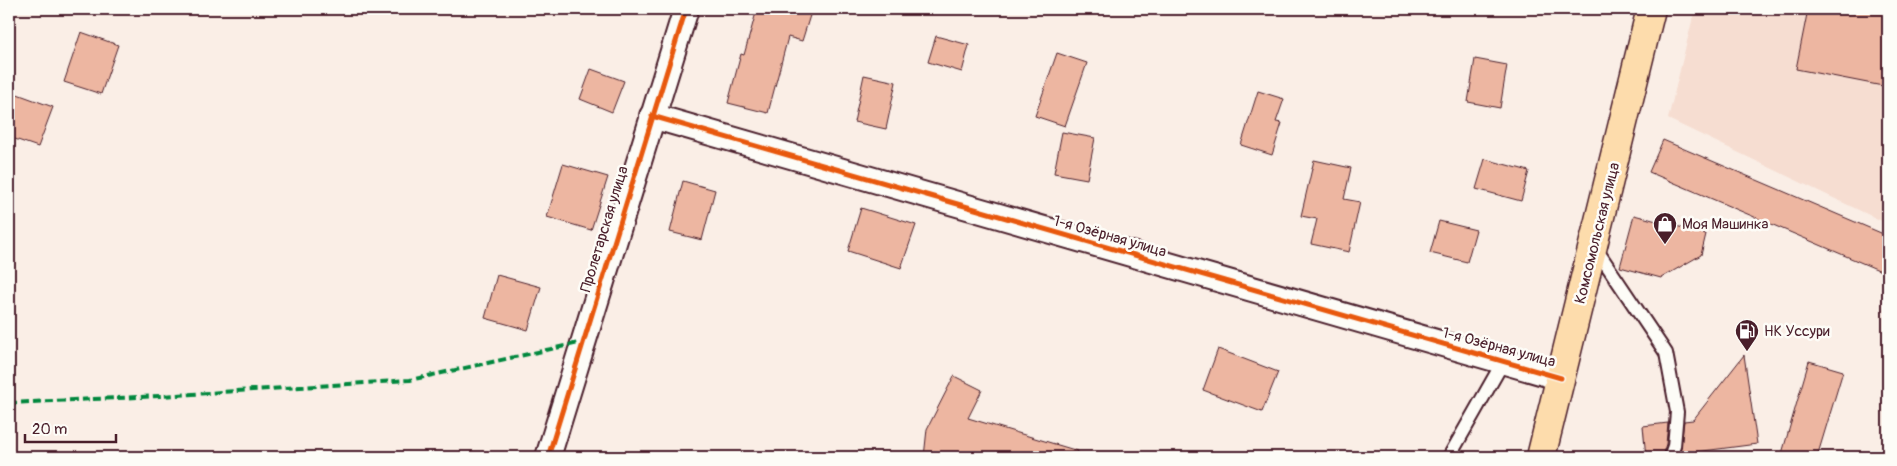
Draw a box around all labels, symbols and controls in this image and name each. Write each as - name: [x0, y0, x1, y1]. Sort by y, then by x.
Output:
- street label: Комсомольская улица: [1571, 160, 1624, 306]
- street label: Пролетарская улица: [576, 164, 633, 295]
- street label: 1-я Озёрная улица: [1051, 211, 1169, 262]
- shop icon: Моя Машинка: [1652, 211, 1678, 245]
- place label: Моя Машинка: [1682, 215, 1768, 234]
- fuel station icon: НК Уссури: [1734, 318, 1760, 352]
- place label: НК Уссури: [1764, 322, 1830, 341]
- street label: 1-я Озёрная улица: [1440, 323, 1558, 372]
- scale bar: [25, 411, 116, 443]
- text: 20 m: [32, 420, 67, 439]

